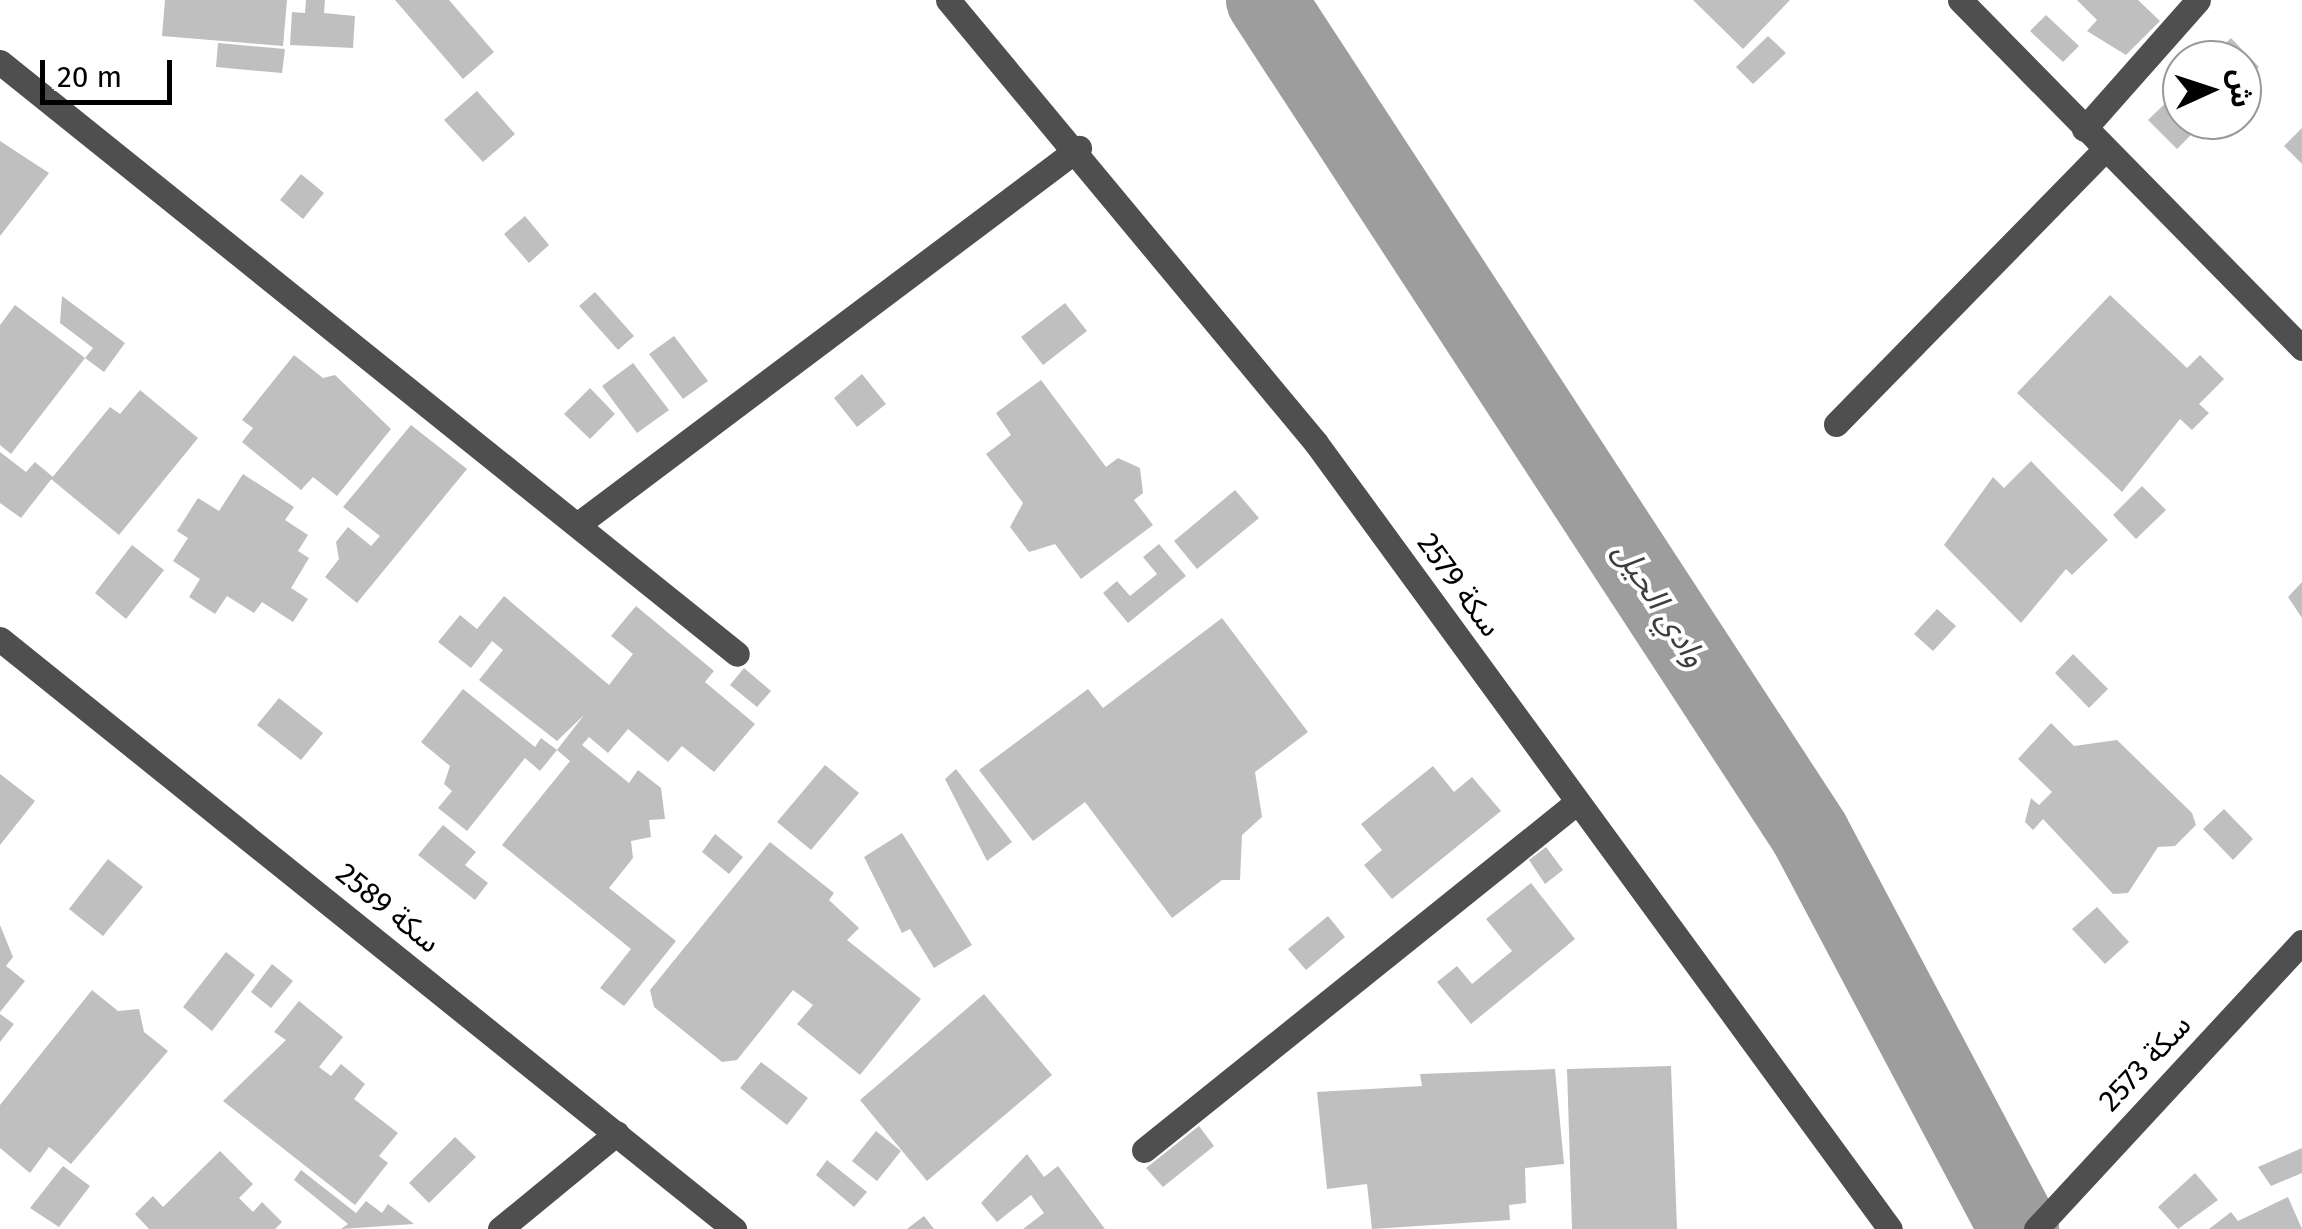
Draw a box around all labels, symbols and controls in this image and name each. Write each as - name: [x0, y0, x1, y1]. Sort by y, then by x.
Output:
- scale bar: [45, 40, 178, 102]
- north arrow: [2162, 40, 2262, 140]
- text: 20 m: [57, 59, 122, 95]
- text: ش: [2223, 68, 2258, 109]
- street label: سكة 2579: [1409, 526, 1509, 644]
- water label: وادي الحيل: [1605, 534, 1715, 674]
- street label: سكة 2589: [329, 855, 447, 961]
- street label: سكة 2573: [2091, 1007, 2199, 1119]

